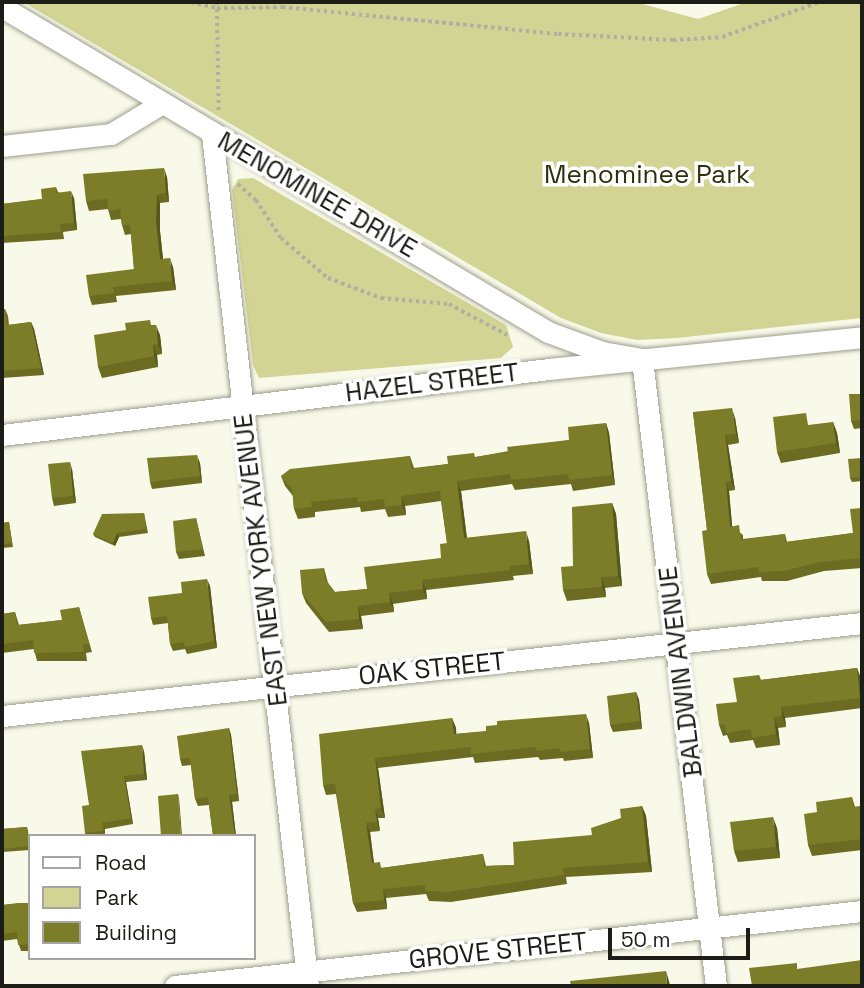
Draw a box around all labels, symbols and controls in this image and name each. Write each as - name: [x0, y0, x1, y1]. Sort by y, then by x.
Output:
- street label: MENOMINEE DRIVE: [212, 125, 422, 265]
- park label: Menominee Park: [544, 159, 750, 191]
- street label: HAZEL STREET: [343, 357, 521, 409]
- street label: EAST NEW YORK AVENUE: [227, 411, 295, 709]
- street label: BALDWIN AVENUE: [653, 565, 709, 779]
- street label: OAK STREET: [357, 646, 507, 692]
- legend: [28, 834, 256, 960]
- text: Road: [95, 849, 147, 876]
- text: Park: [95, 884, 139, 911]
- scale bar: [612, 914, 754, 958]
- text: Building: [95, 919, 177, 946]
- street label: GROVE STREET: [407, 926, 589, 976]
- text: 50 m: [621, 926, 671, 953]

